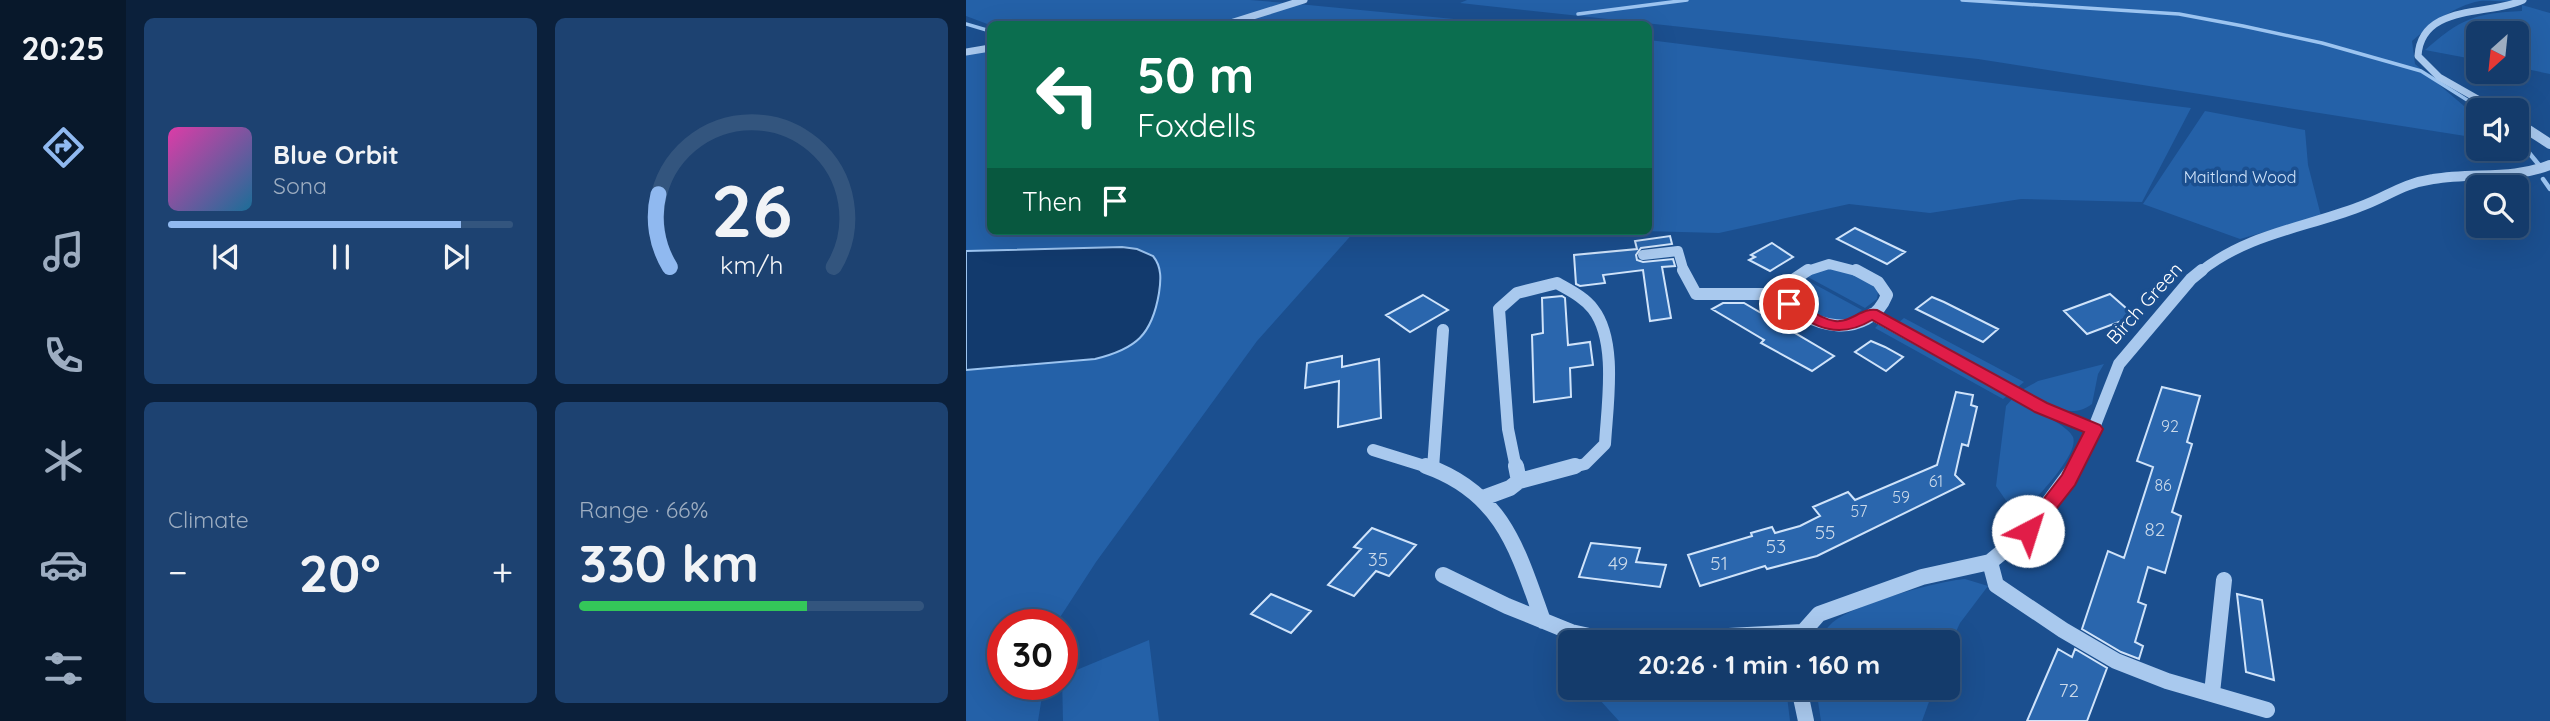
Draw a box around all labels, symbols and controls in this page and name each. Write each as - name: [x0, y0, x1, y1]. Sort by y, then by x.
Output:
- north arrow: [2466, 21, 2529, 84]
- map controls: [2466, 21, 2529, 238]
- text: 20:25: [21, 28, 105, 68]
- text: 50 m: [1137, 44, 1254, 105]
- icon: left: [1022, 49, 1113, 140]
- button: sound: [2466, 98, 2529, 161]
- text: Foxdells: [1137, 105, 1256, 145]
- icon: directions: [39, 123, 88, 172]
- text: Blue Orbit: [273, 138, 399, 171]
- text: 26: [711, 165, 792, 256]
- park label: Maitland Wood: [2184, 167, 2296, 187]
- text: Sona: [273, 171, 327, 200]
- button: search: [2466, 175, 2529, 238]
- icon: arrive: [1096, 182, 1134, 220]
- text: Then: [1022, 185, 1082, 218]
- icon: music: [39, 227, 88, 276]
- icon: previous: [207, 238, 245, 276]
- icon: pause: [322, 238, 360, 276]
- icon: next: [437, 238, 475, 276]
- text: km/h: [720, 249, 783, 280]
- street label: Birch Green: [2101, 257, 2187, 349]
- pin: [1759, 274, 1819, 334]
- icon: arrive: [1770, 285, 1808, 323]
- icon: phone: [39, 331, 88, 380]
- house number: 92: [2161, 416, 2179, 436]
- icon: climate: [39, 436, 88, 485]
- house number: 61: [1929, 471, 1943, 491]
- house number: 86: [2154, 475, 2172, 495]
- house number: 59: [1892, 487, 1910, 507]
- position arrow: [1991, 494, 2065, 568]
- text: Range · 66%: [579, 495, 708, 524]
- house number: 57: [1851, 501, 1867, 521]
- text: Climate: [168, 505, 249, 534]
- house number: 82: [2145, 517, 2165, 541]
- house number: 55: [1815, 520, 1835, 544]
- text: 330 km: [579, 530, 759, 595]
- house number: 53: [1766, 534, 1786, 558]
- icon: car: [39, 540, 88, 589]
- text: 20°: [299, 540, 381, 605]
- house number: 35: [1368, 547, 1388, 571]
- text: −: [168, 548, 188, 596]
- text: +: [492, 548, 513, 596]
- house number: 49: [1608, 551, 1628, 575]
- house number: 51: [1710, 551, 1728, 575]
- speed limit sign: 30: [987, 609, 1078, 700]
- icon: filters: [39, 644, 88, 693]
- text: 20:26 · 1 min · 160 m: [1638, 648, 1880, 681]
- house number: 72: [2059, 678, 2079, 702]

